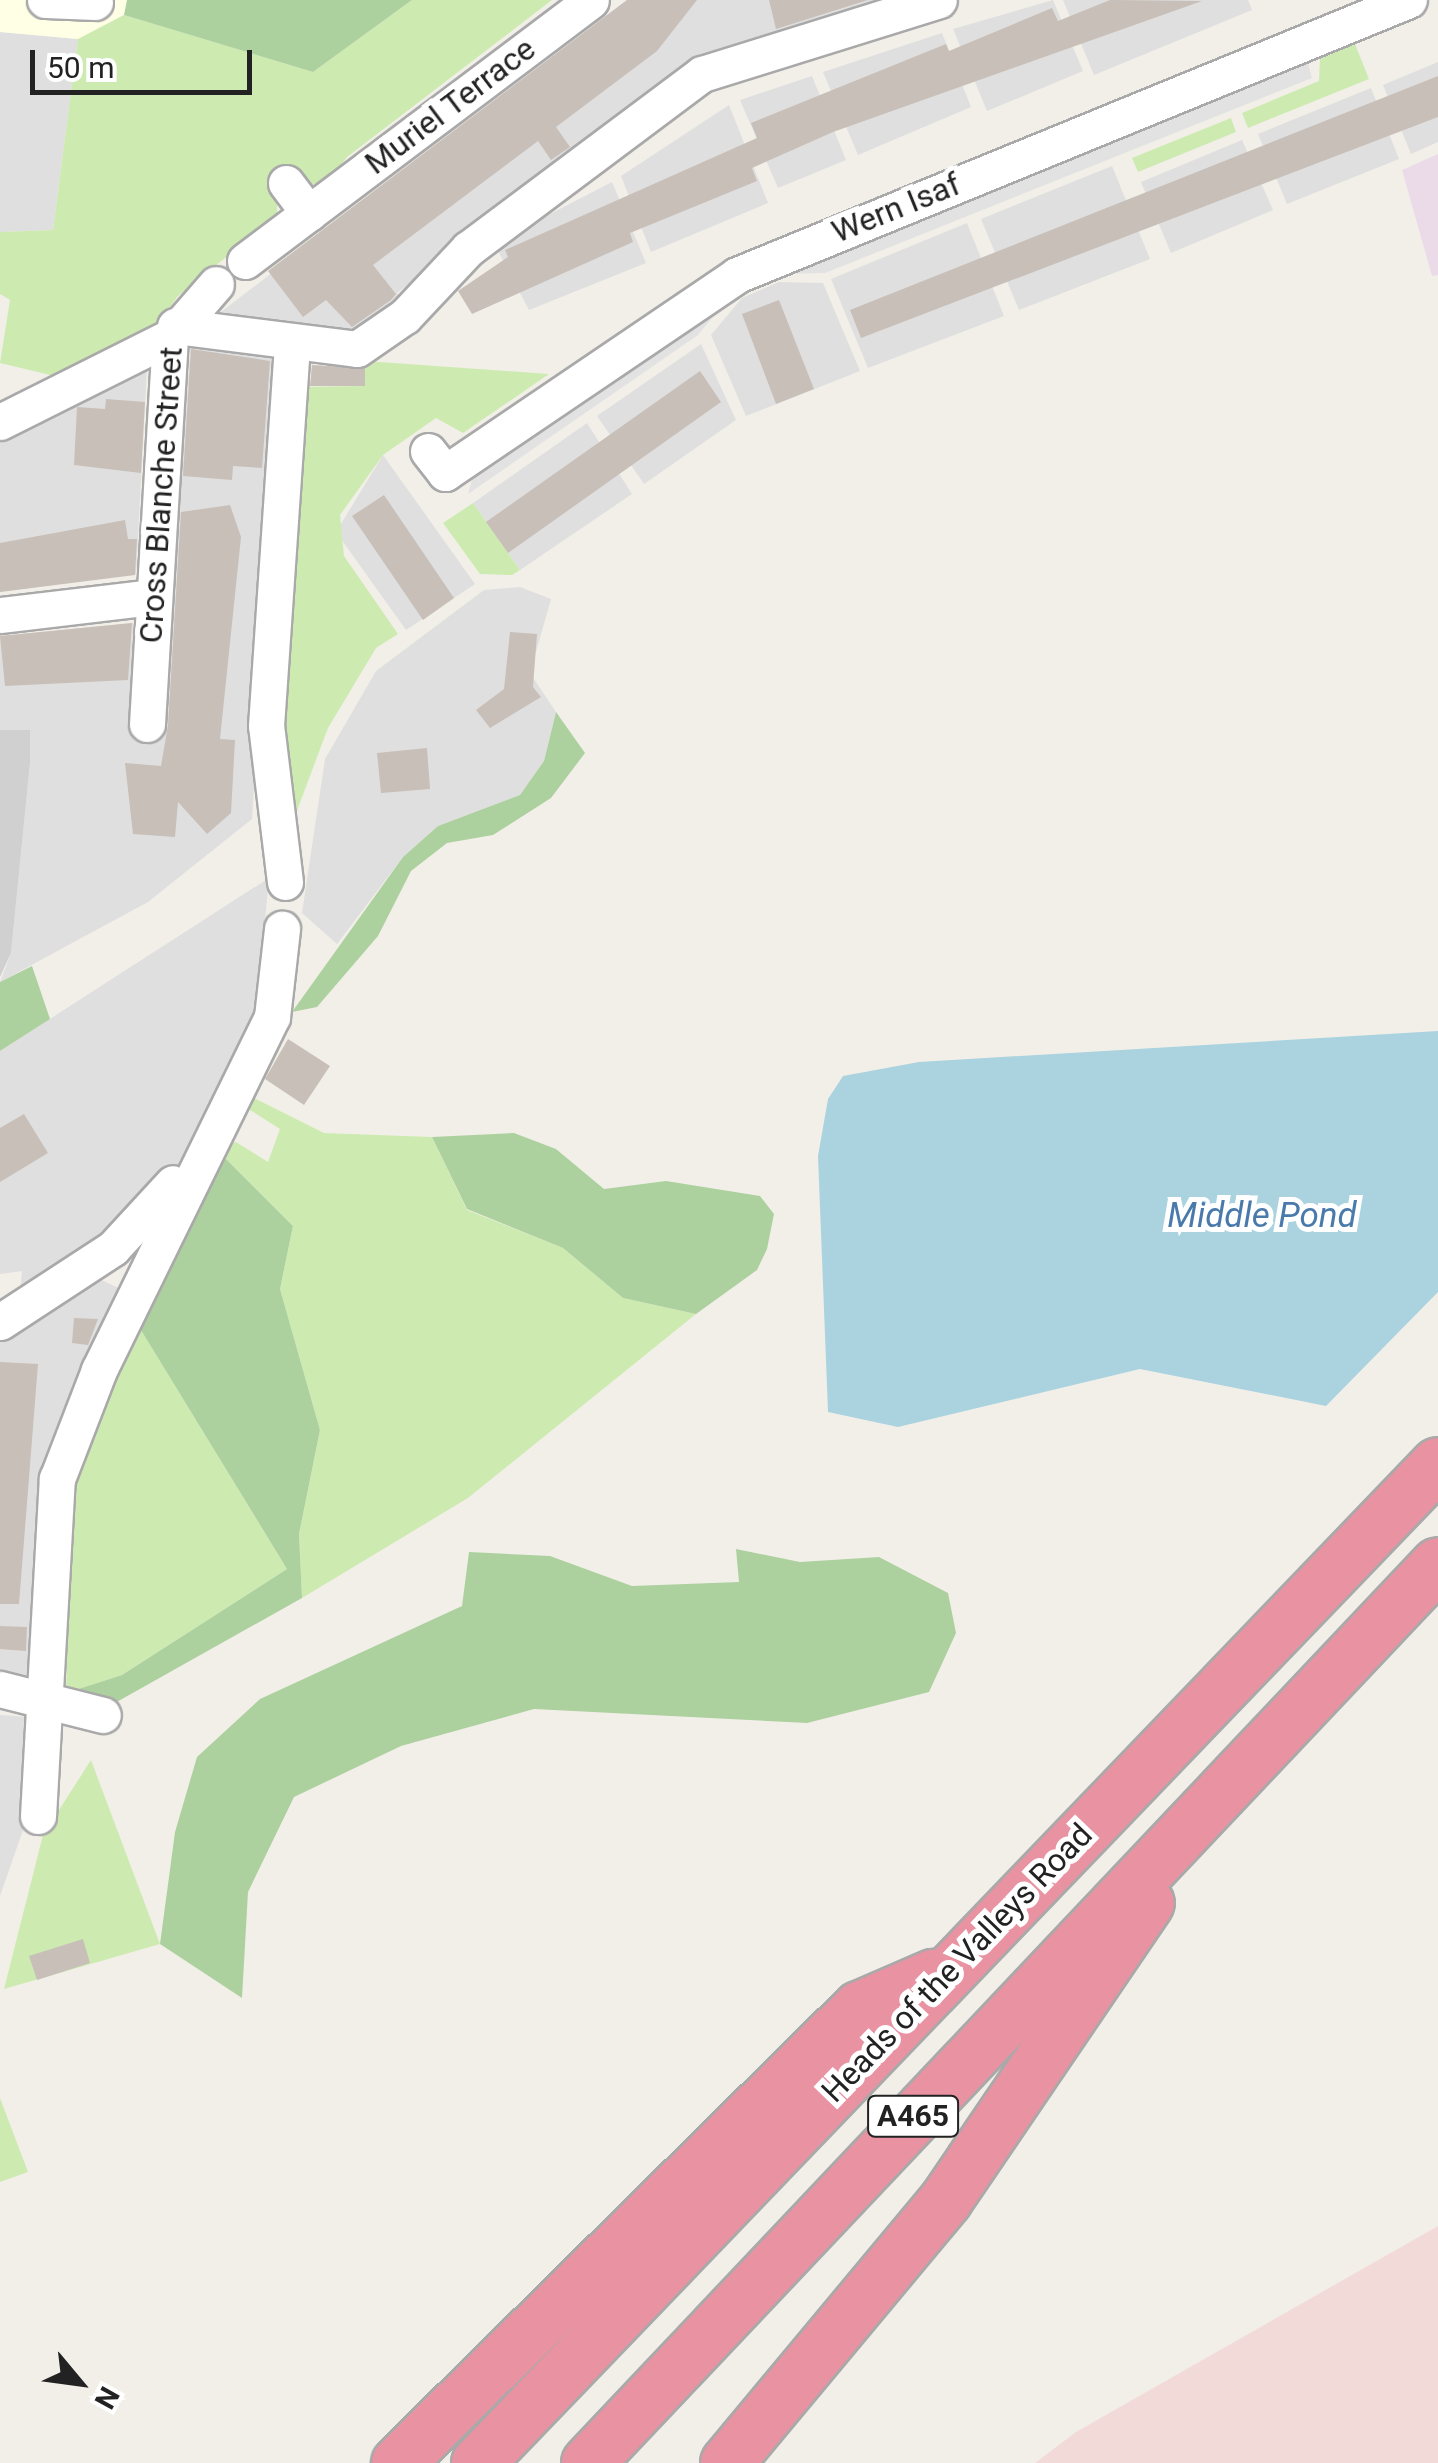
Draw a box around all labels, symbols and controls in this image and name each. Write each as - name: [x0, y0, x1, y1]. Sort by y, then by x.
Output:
- street label: Muriel Terrace: [357, 29, 543, 183]
- scale bar: [35, 30, 258, 92]
- text: 50 m: [47, 50, 114, 85]
- street label: Wern Isaf: [826, 165, 966, 251]
- street label: Cross Blanche Street: [131, 345, 191, 645]
- water label: Middle Pond: [1167, 1195, 1357, 1237]
- street label: Heads of the Valleys Road: [814, 1816, 1100, 2110]
- road number: A465: [866, 2091, 960, 2141]
- north arrow: [30, 2333, 130, 2433]
- text: N: [87, 2381, 126, 2414]

